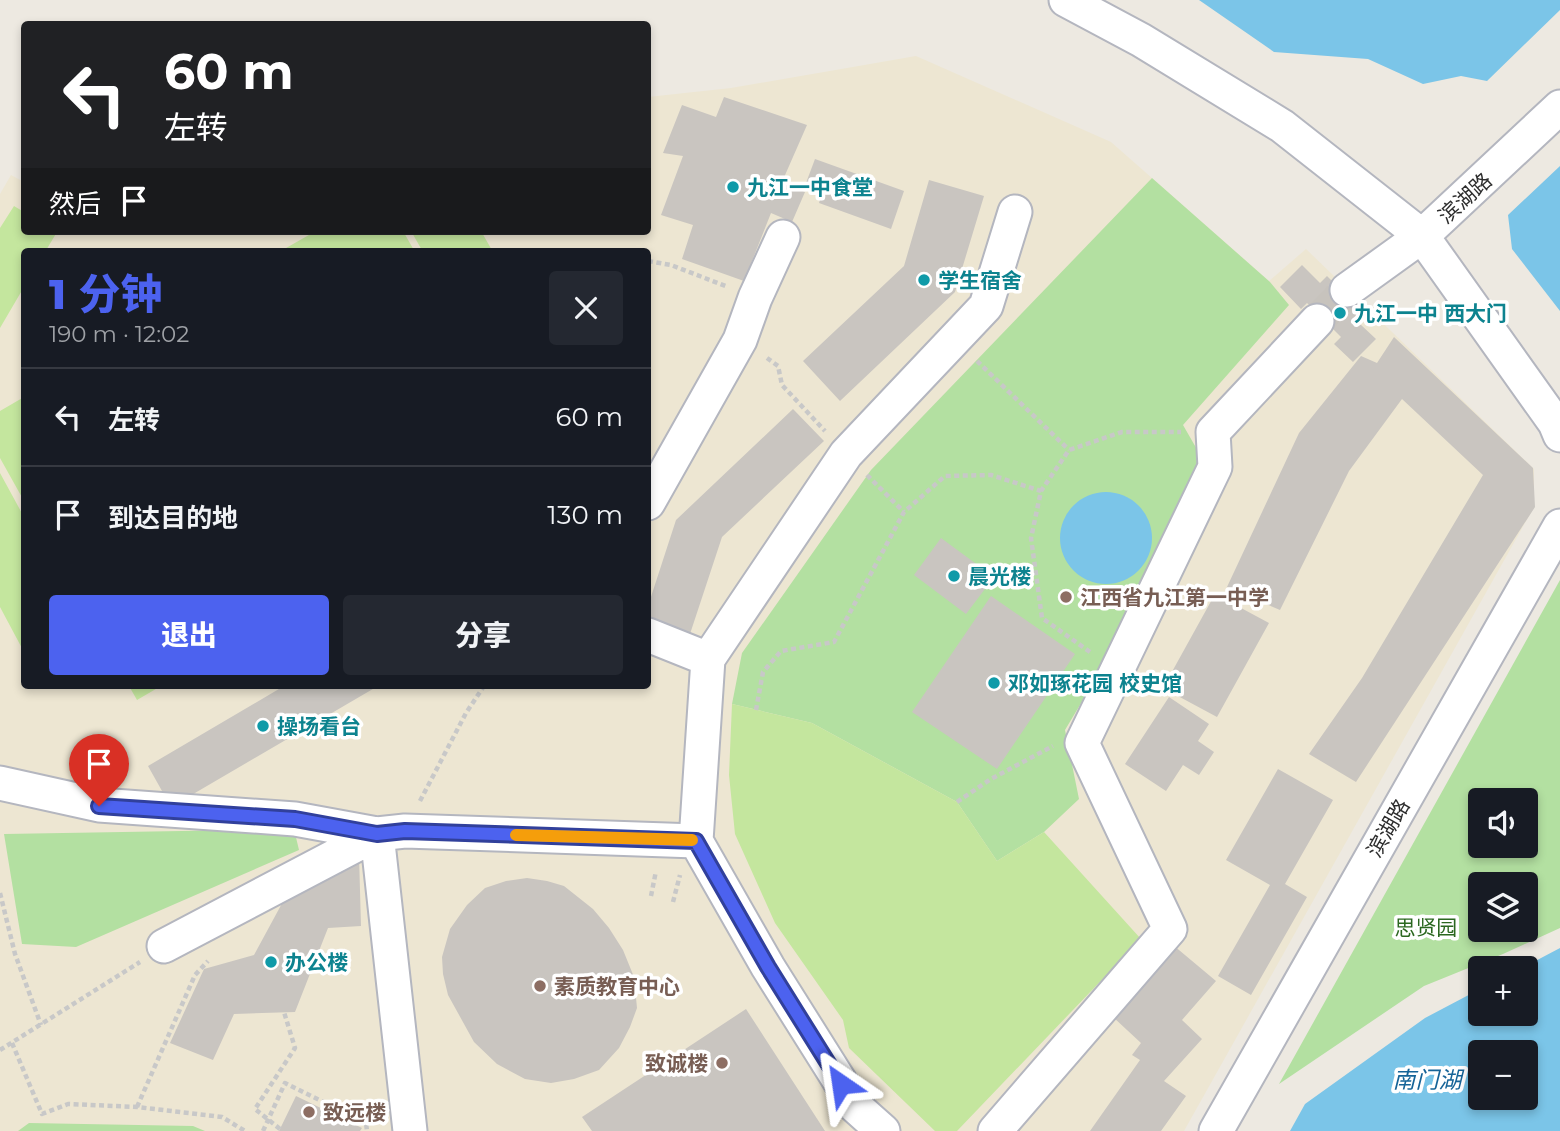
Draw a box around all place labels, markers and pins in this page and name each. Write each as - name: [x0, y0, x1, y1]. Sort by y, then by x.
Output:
- place label: 九江一中食堂: [747, 175, 873, 200]
- marker: 九江一中食堂: [725, 179, 741, 195]
- place label: 学生宿舍: [938, 268, 1022, 293]
- marker: 学生宿舍: [916, 272, 932, 288]
- place label: 九江一中 西大门: [1354, 301, 1507, 326]
- marker: 九江一中 西大门: [1332, 305, 1348, 321]
- place label: 晨光楼: [968, 564, 1031, 589]
- marker: 晨光楼: [946, 568, 962, 584]
- place label: 江西省九江第一中学: [1080, 585, 1269, 610]
- marker: 江西省九江第一中学: [1058, 589, 1074, 605]
- place label: 邓如琢花园 校史馆: [1008, 671, 1182, 696]
- marker: 邓如琢花园 校史馆: [986, 675, 1002, 691]
- place label: 操场看台: [277, 714, 361, 739]
- marker: 操场看台: [255, 718, 271, 734]
- pin: [69, 734, 129, 806]
- place label: 办公楼: [285, 950, 348, 975]
- marker: 办公楼: [263, 954, 279, 970]
- place label: 素质教育中心: [554, 974, 680, 999]
- marker: 素质教育中心: [532, 978, 548, 994]
- place label: 致诚楼: [645, 1051, 708, 1076]
- marker: 致诚楼: [714, 1055, 730, 1071]
- place label: 致远楼: [323, 1100, 386, 1125]
- marker: 致远楼: [301, 1104, 317, 1120]

